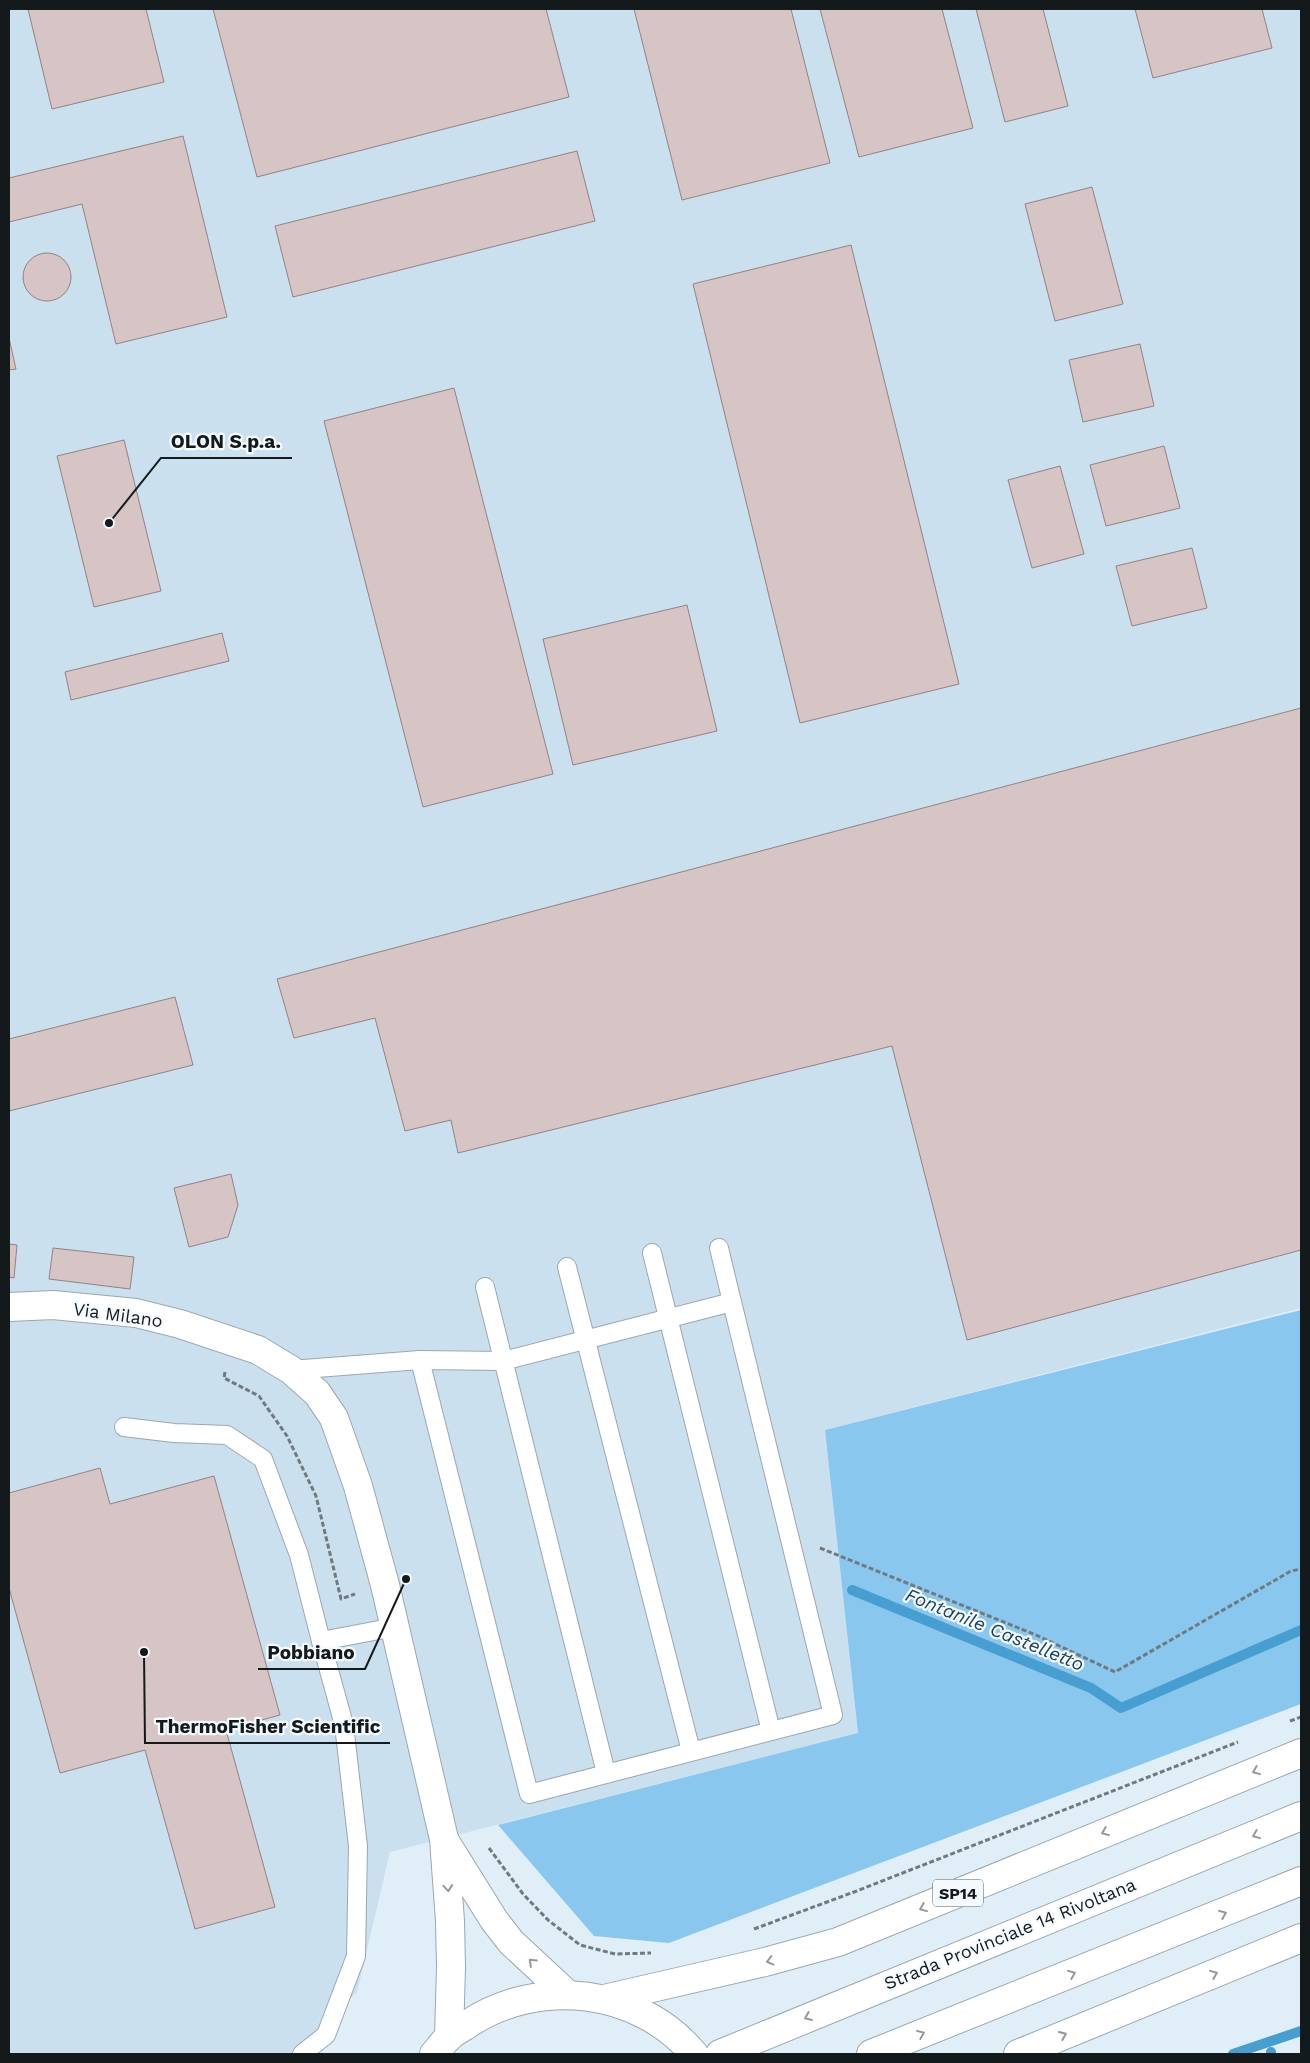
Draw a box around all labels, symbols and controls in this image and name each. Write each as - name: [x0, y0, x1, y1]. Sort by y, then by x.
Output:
- callout: OLON S.p.a.: [161, 424, 292, 458]
- text: OLON S.p.a.: [171, 430, 281, 453]
- street label: Via Milano: [72, 1298, 164, 1331]
- water label: Fontanile Castelletto: [902, 1583, 1088, 1676]
- callout: Pobbiano: [258, 1635, 365, 1669]
- text: Pobbiano: [267, 1641, 355, 1664]
- callout: ThermoFisher Scientific: [145, 1709, 390, 1743]
- text: ThermoFisher Scientific: [155, 1715, 381, 1738]
- one-way arrow: [1252, 1765, 1261, 1776]
- one-way arrow: [1101, 1826, 1110, 1837]
- one-way arrow: [1252, 1828, 1261, 1839]
- street label: Strada Provinciale 14 Rivoltana: [881, 1873, 1139, 1994]
- road number: SP14: [933, 1880, 983, 1906]
- one-way arrow: [442, 1884, 453, 1892]
- one-way arrow: [919, 1901, 928, 1912]
- one-way arrow: [1218, 1909, 1227, 1920]
- one-way arrow: [765, 1955, 774, 1966]
- one-way arrow: [529, 1959, 538, 1968]
- one-way arrow: [1067, 1970, 1076, 1981]
- one-way arrow: [1209, 1970, 1218, 1980]
- one-way arrow: [804, 2011, 813, 2021]
- one-way arrow: [916, 2030, 925, 2041]
- one-way arrow: [1059, 2031, 1067, 2041]

